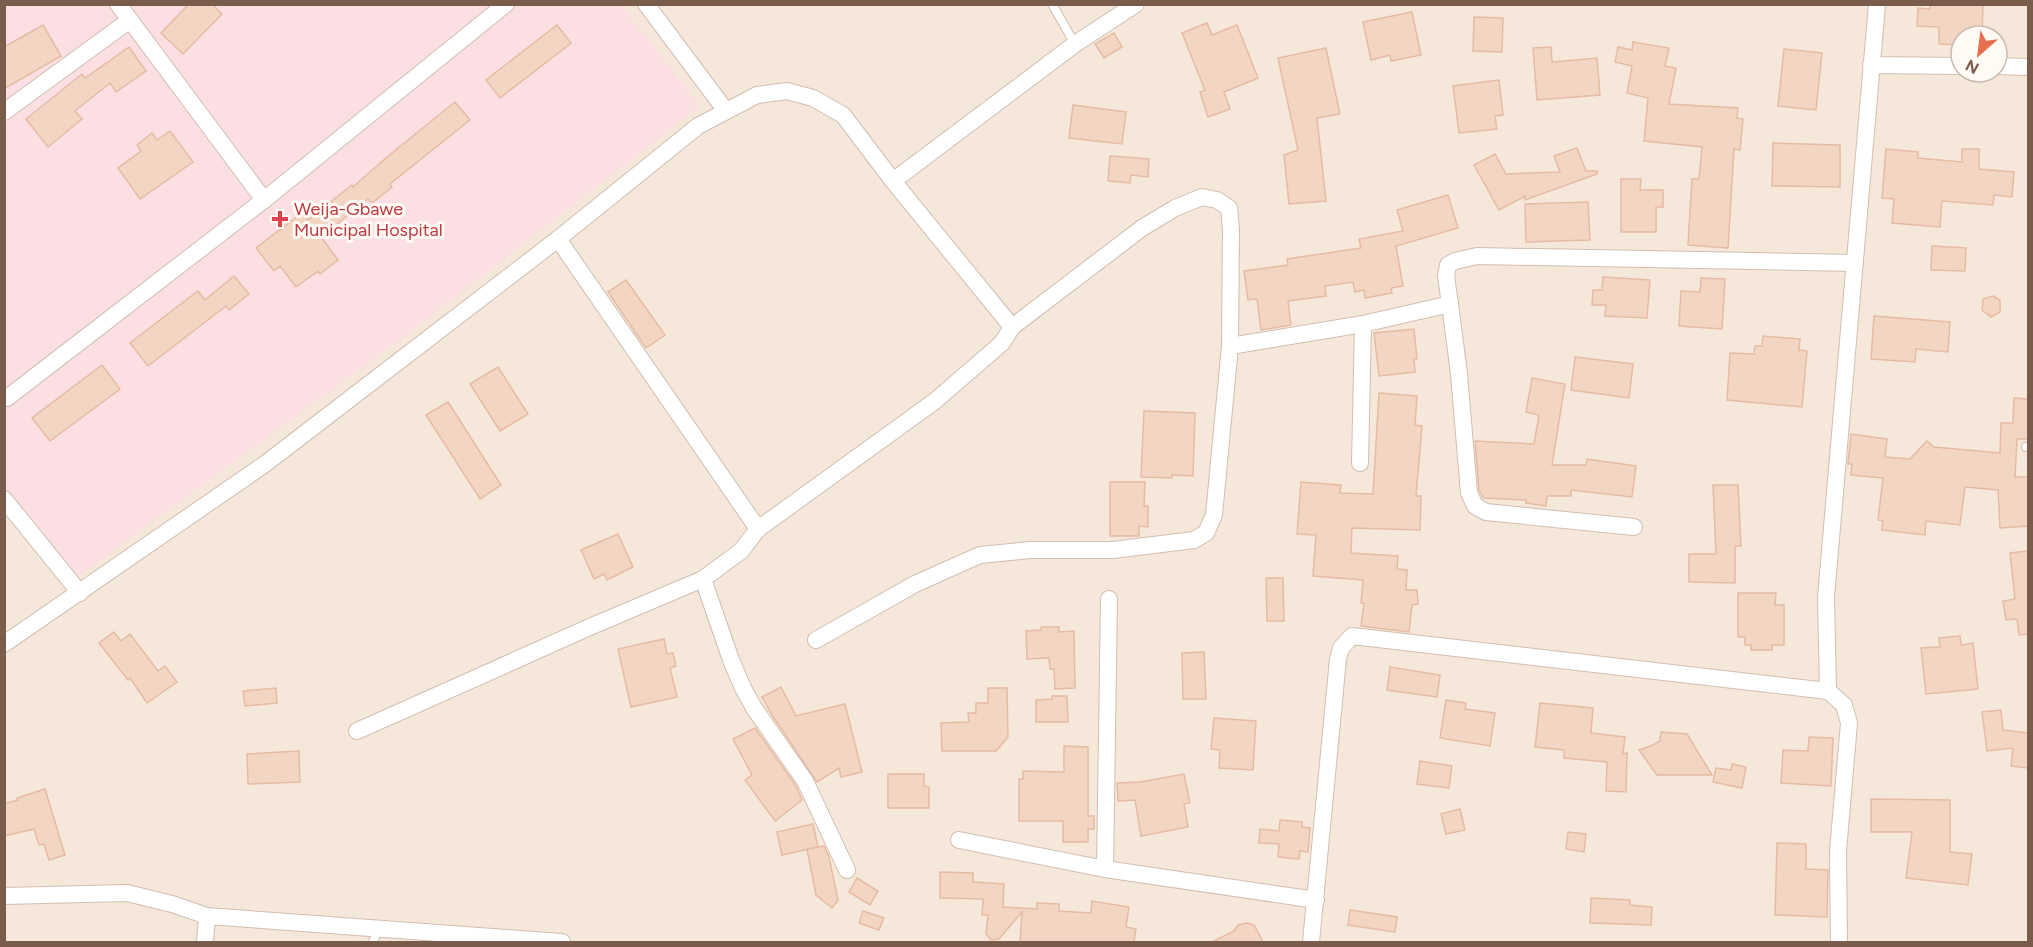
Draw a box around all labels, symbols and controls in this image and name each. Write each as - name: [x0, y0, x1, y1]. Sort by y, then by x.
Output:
- north arrow: [1949, 24, 2009, 84]
- text: N: [1962, 56, 1982, 78]
- place label: Weija-Gbawe Municipal Hospital: [294, 198, 443, 241]
- marker: Weija-Gbawe Municipal Hospital: [271, 210, 289, 228]

